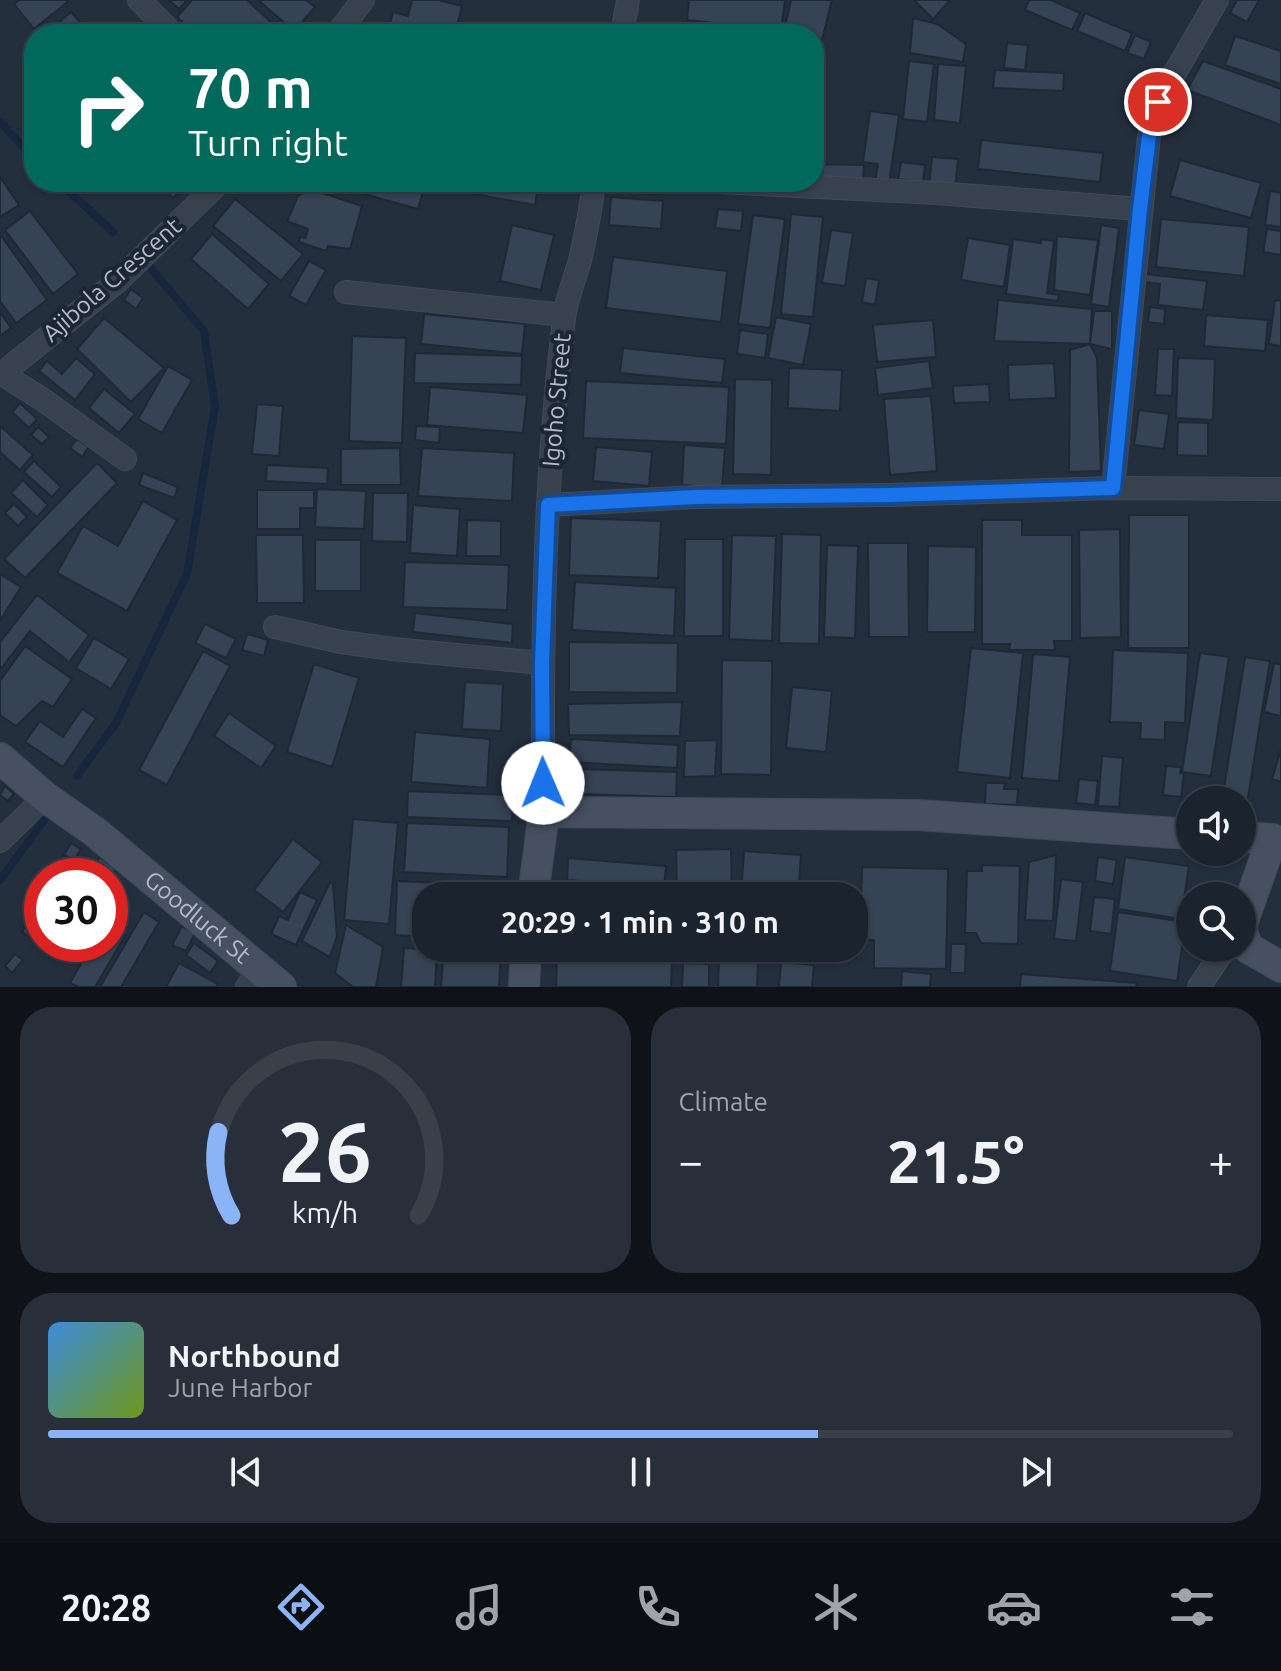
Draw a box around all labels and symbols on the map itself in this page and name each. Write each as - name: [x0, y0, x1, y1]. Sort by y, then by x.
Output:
- pin: [1124, 68, 1192, 136]
- street label: Ajibola Crescent: [37, 212, 187, 347]
- street label: Igoho Street: [537, 331, 576, 468]
- position arrow: [501, 741, 585, 825]
- speed limit sign: 30: [24, 858, 128, 962]
- street label: Goodluck St: [140, 865, 256, 969]

